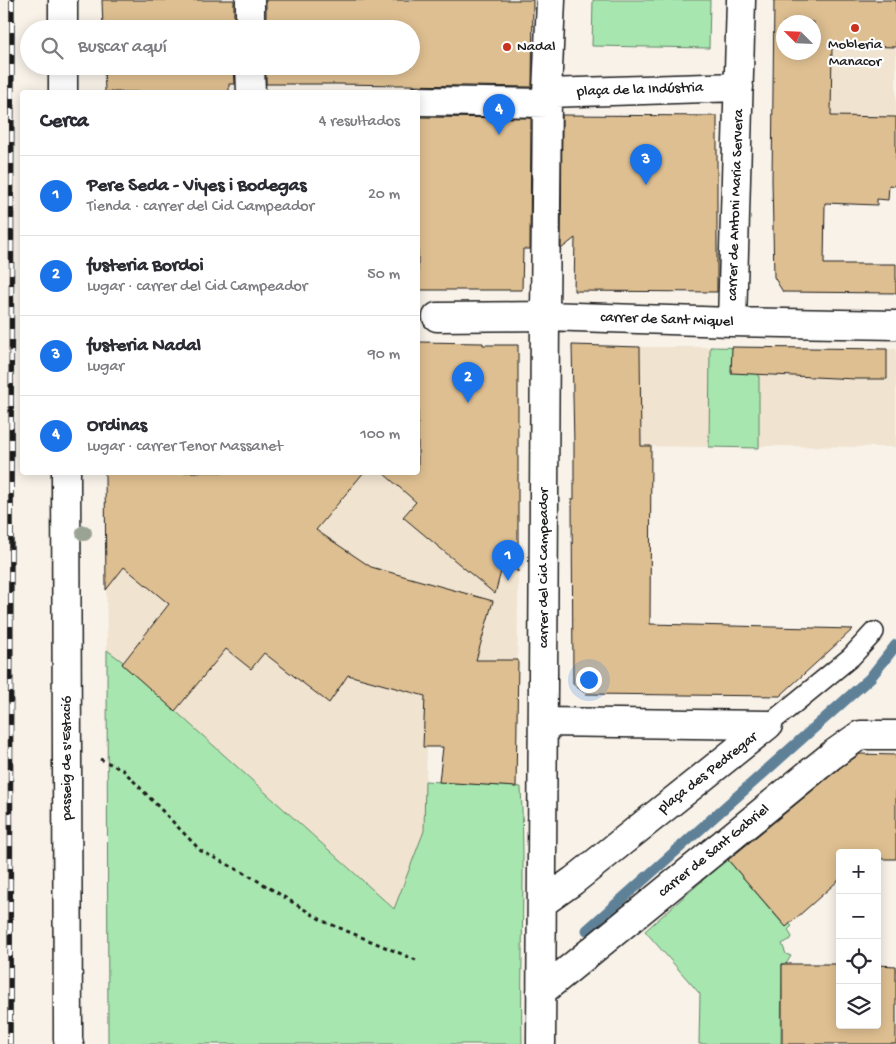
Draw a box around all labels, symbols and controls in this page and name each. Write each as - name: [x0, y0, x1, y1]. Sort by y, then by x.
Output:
- north arrow: [776, 15, 821, 60]
- search box: [20, 20, 420, 75]
- marker: Mobleria Manacor: [849, 22, 861, 34]
- icon: search: [38, 34, 66, 62]
- text: Buscar aquí: [78, 36, 167, 59]
- place label: Mobleria Manacor: [828, 36, 883, 71]
- place label: Nadal: [517, 38, 556, 56]
- marker: Nadal: [501, 41, 513, 53]
- street label: plaça de la Indústria: [576, 79, 704, 101]
- pin: 4: [483, 94, 515, 135]
- street label: carrer de Antoni Maria Servera: [724, 108, 748, 301]
- text: Cerca: [40, 110, 88, 135]
- text: 4 resultados: [319, 113, 400, 132]
- pin: 3: [630, 144, 662, 185]
- text: Pere Seda - Viyes i Bodegas: [87, 175, 306, 198]
- text: 1: [53, 186, 59, 205]
- text: 20 m: [368, 186, 400, 205]
- text: Tienda · carrer del Cid Campeador: [87, 198, 314, 217]
- text: fusteria Bordoi: [87, 255, 204, 278]
- text: 2: [52, 266, 60, 285]
- text: 50 m: [367, 266, 400, 285]
- text: Lugar · carrer del Cid Campeador: [87, 278, 308, 297]
- street label: carrer de Sant Miquel: [600, 309, 734, 331]
- text: fusteria Nadal: [87, 335, 201, 358]
- text: 3: [52, 346, 60, 365]
- text: 90 m: [368, 346, 400, 365]
- text: Lugar: [87, 358, 124, 377]
- pin: 2: [452, 362, 484, 403]
- text: Ordinas: [87, 415, 147, 438]
- text: 4: [52, 426, 60, 445]
- text: 100 m: [360, 426, 400, 445]
- text: Lugar · carrer Tenor Massanet: [87, 438, 283, 457]
- street label: carrer del Cid Campeador: [535, 486, 553, 648]
- pin: 1: [492, 540, 524, 581]
- your location: [576, 667, 602, 693]
- street label: passeig de s'Estació: [58, 695, 76, 821]
- street label: plaça des Pedregar: [654, 727, 763, 818]
- street label: carrer de Sant Gabriel: [655, 801, 773, 901]
- map controls: [836, 849, 881, 1029]
- button: +: [836, 849, 881, 894]
- button: −: [836, 894, 881, 939]
- button: locate: [836, 939, 881, 984]
- button: layers: [836, 984, 881, 1029]

